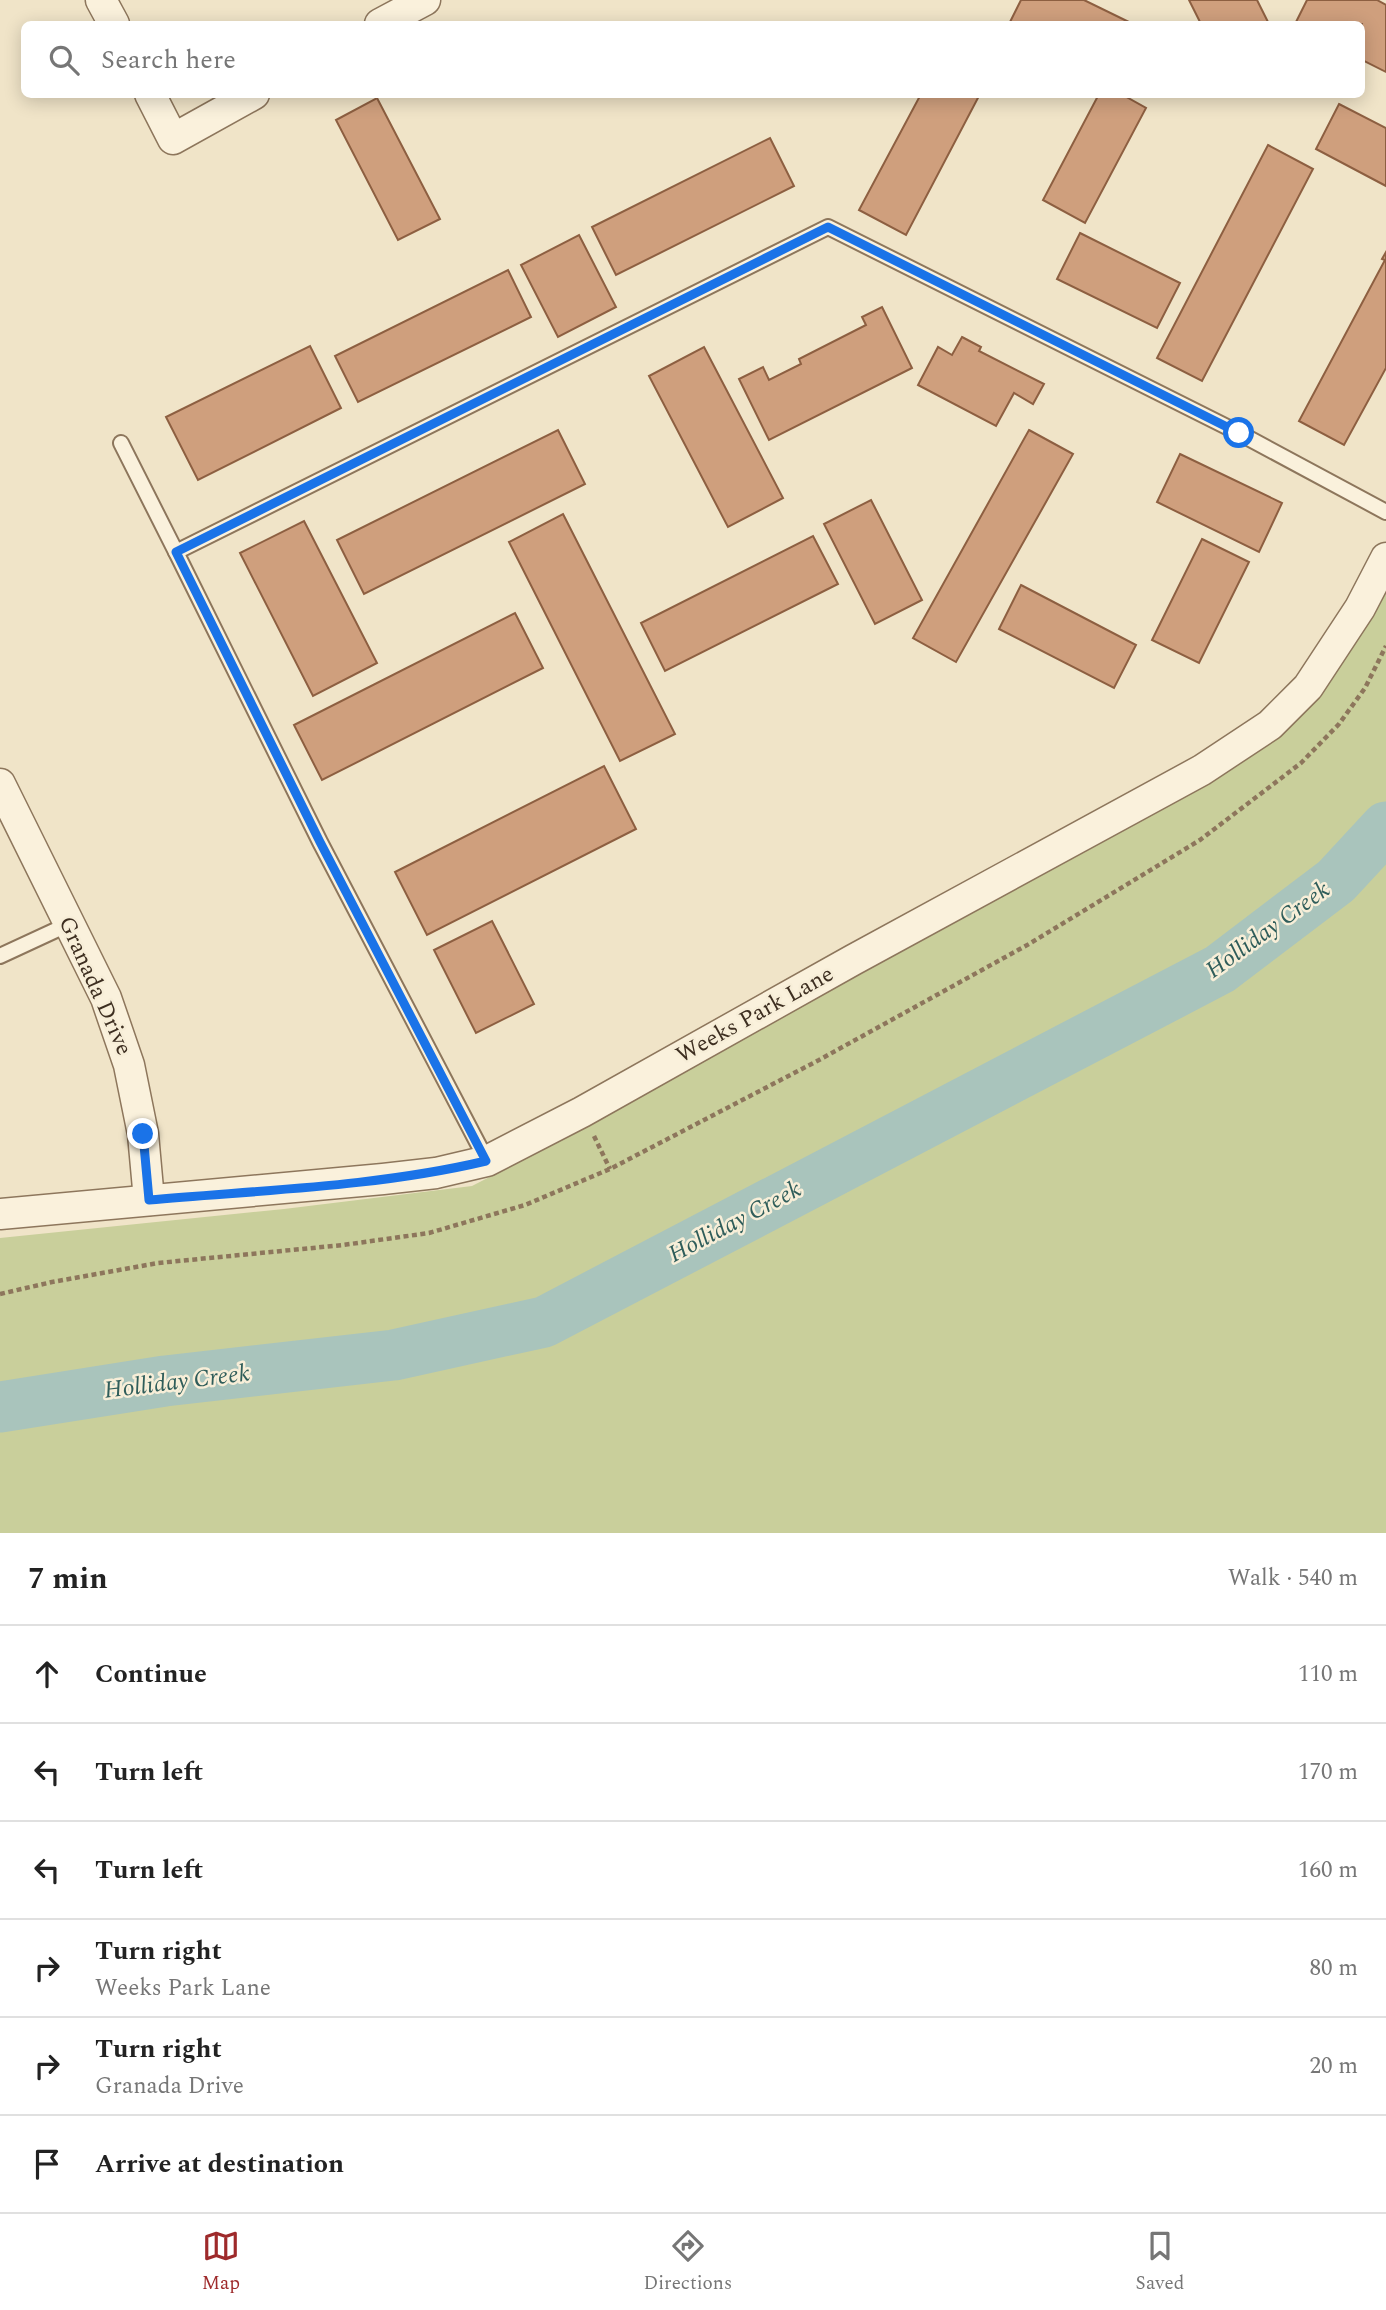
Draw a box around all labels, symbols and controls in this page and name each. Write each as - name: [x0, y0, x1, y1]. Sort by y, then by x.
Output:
- search box: [21, 21, 1365, 98]
- text: Search here: [101, 40, 236, 80]
- icon: search: [45, 41, 83, 79]
- route start: [1223, 417, 1254, 448]
- water label: Holliday Creek: [1198, 872, 1338, 988]
- street label: Granada Drive: [49, 911, 141, 1061]
- street label: Weeks Park Lane: [670, 957, 840, 1073]
- route end: [127, 1118, 158, 1149]
- water label: Holliday Creek: [662, 1172, 808, 1272]
- water label: Holliday Creek: [102, 1355, 252, 1409]
- text: 7 min: [28, 1556, 108, 1602]
- text: Walk · 540 m: [1228, 1561, 1358, 1596]
- text: Continue: [95, 1654, 207, 1694]
- icon: ahead: [28, 1655, 66, 1693]
- text: 110 m: [1298, 1657, 1358, 1692]
- text: Turn left: [95, 1752, 203, 1792]
- icon: left: [28, 1753, 66, 1791]
- text: 170 m: [1298, 1755, 1358, 1790]
- text: Turn left: [95, 1850, 203, 1890]
- icon: left: [28, 1851, 66, 1889]
- text: 160 m: [1298, 1853, 1358, 1888]
- text: Turn right: [95, 1931, 222, 1971]
- icon: right: [28, 1949, 66, 1987]
- text: 80 m: [1309, 1951, 1358, 1986]
- text: Weeks Park Lane: [95, 1971, 271, 2006]
- text: Turn right: [95, 2029, 222, 2069]
- icon: right: [28, 2047, 66, 2085]
- text: 20 m: [1309, 2049, 1358, 2084]
- text: Granada Drive: [95, 2069, 244, 2104]
- text: Arrive at destination: [95, 2144, 344, 2184]
- icon: arrive: [28, 2145, 66, 2183]
- tab: Map: [202, 2227, 240, 2298]
- tab: Directions: [643, 2227, 732, 2298]
- tab: Saved: [1136, 2227, 1184, 2298]

